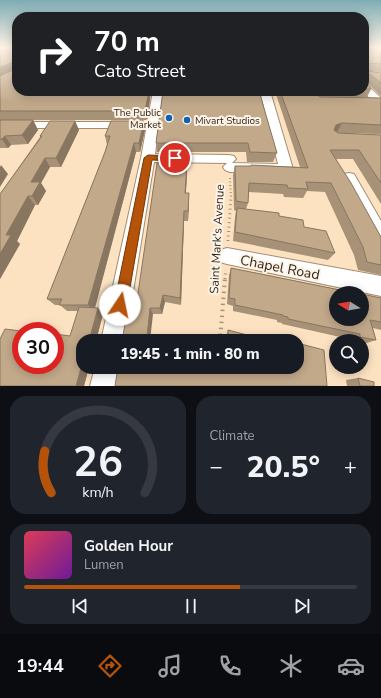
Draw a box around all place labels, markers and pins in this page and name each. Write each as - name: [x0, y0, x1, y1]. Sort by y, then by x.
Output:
- place label: The Public Market: [114, 106, 161, 132]
- marker: The Public Market: [164, 113, 174, 123]
- place label: Mivart Studios: [195, 114, 260, 128]
- marker: Mivart Studios: [182, 115, 192, 125]
- pin: [158, 141, 192, 175]

